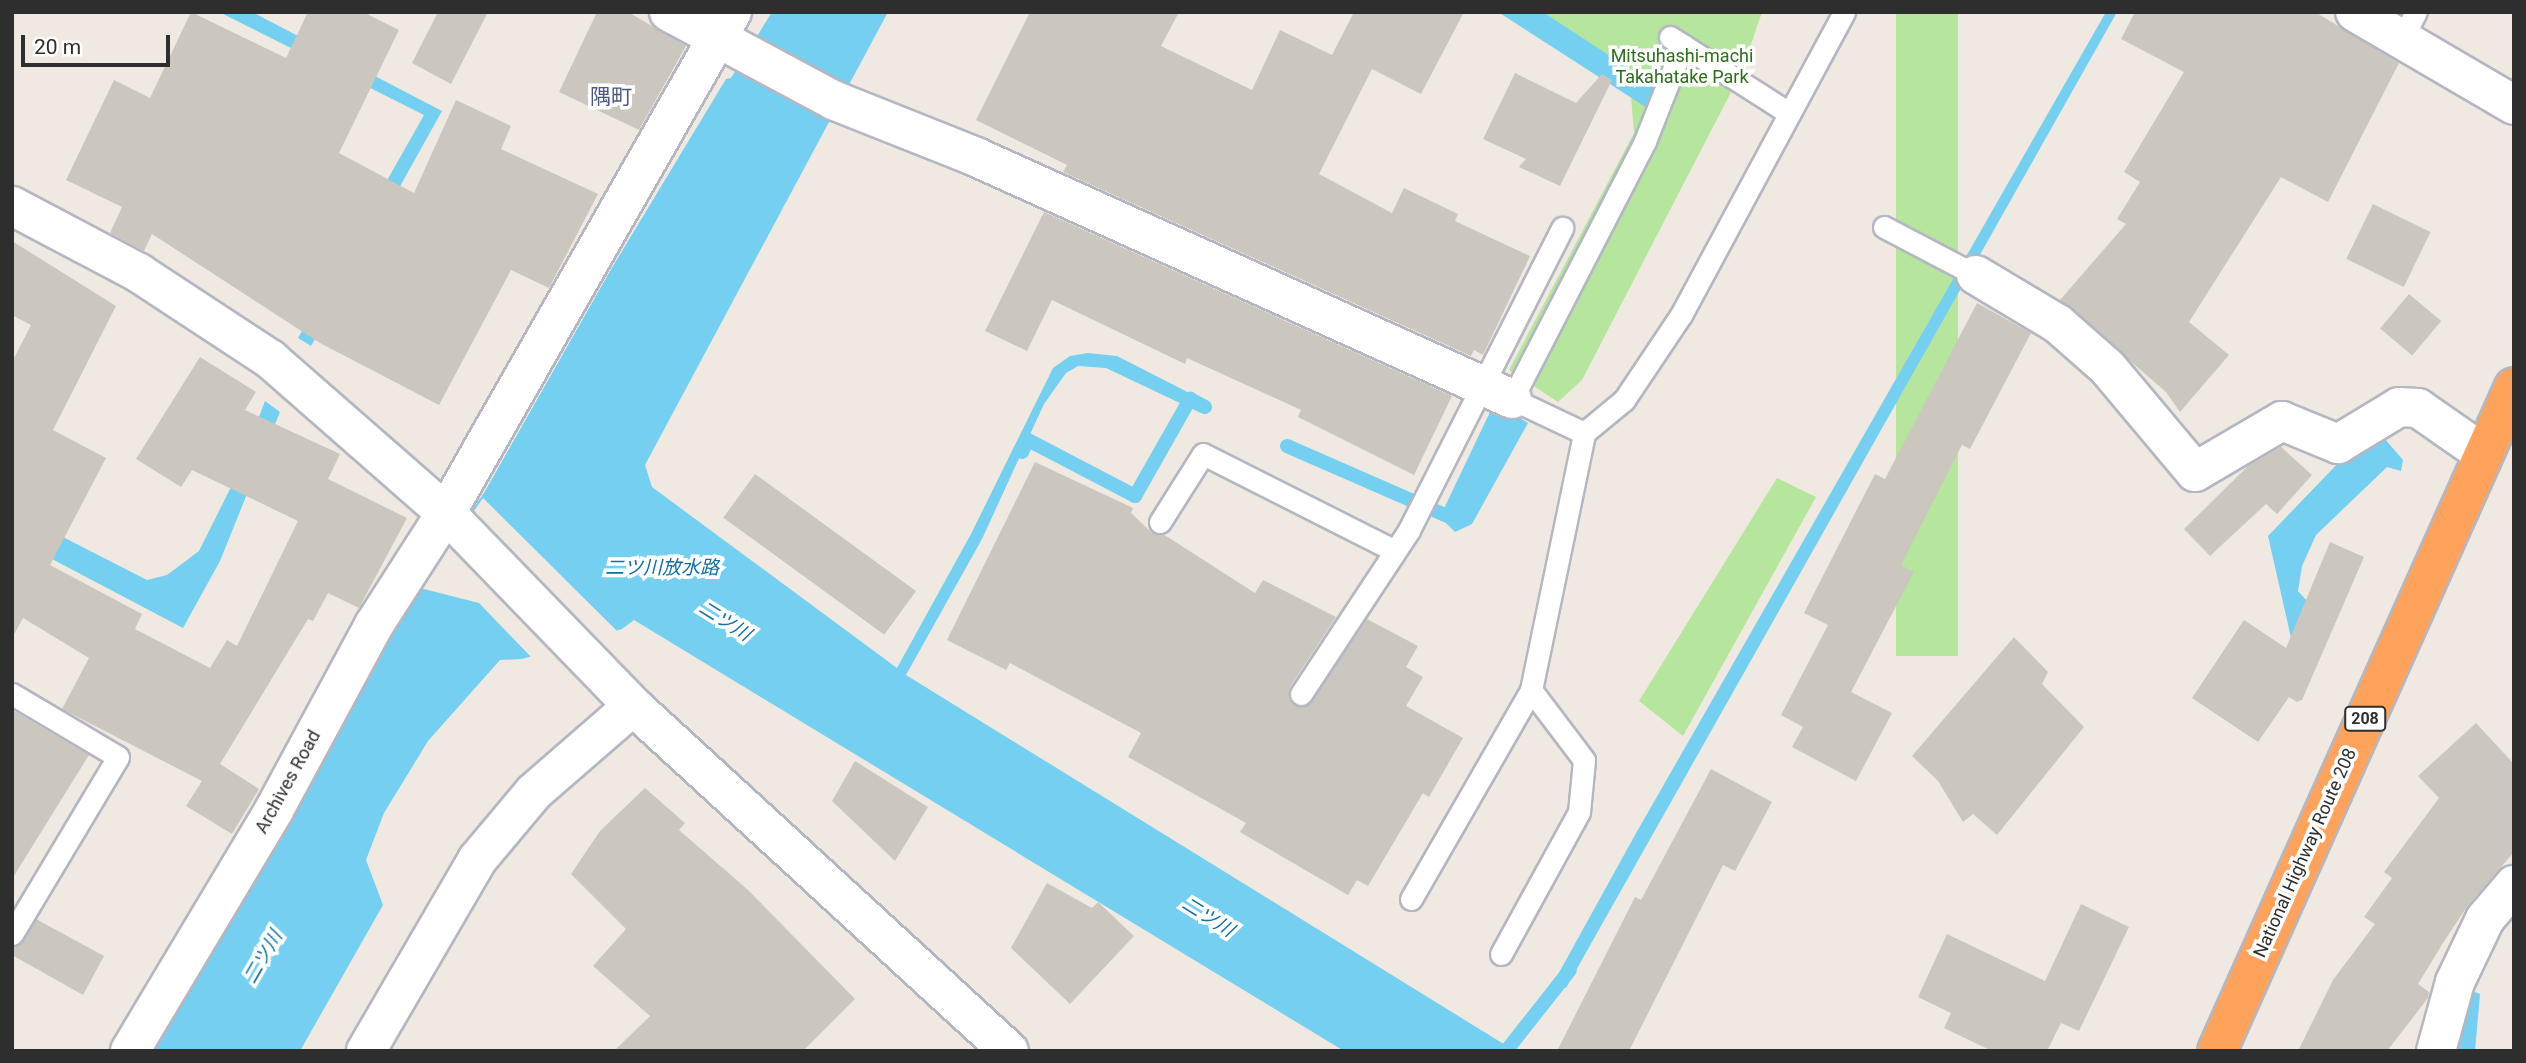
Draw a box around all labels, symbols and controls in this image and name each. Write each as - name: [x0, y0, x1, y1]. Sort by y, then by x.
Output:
- scale bar: [24, 21, 173, 65]
- text: 20 m: [34, 35, 81, 59]
- park label: Mitsuhashi-machi Takahatake Park: [1611, 46, 1753, 88]
- district label: 隅町: [590, 84, 632, 110]
- water label: 二ツ川放水路: [605, 557, 719, 579]
- water label: 二ツ川: [695, 596, 755, 646]
- road number: 208: [2344, 706, 2386, 732]
- street label: Archives Road: [251, 727, 325, 837]
- street label: National Highway Route 208: [2249, 745, 2361, 961]
- water label: 二ツ川: [1178, 892, 1238, 942]
- water label: 二ツ川: [239, 927, 287, 987]

